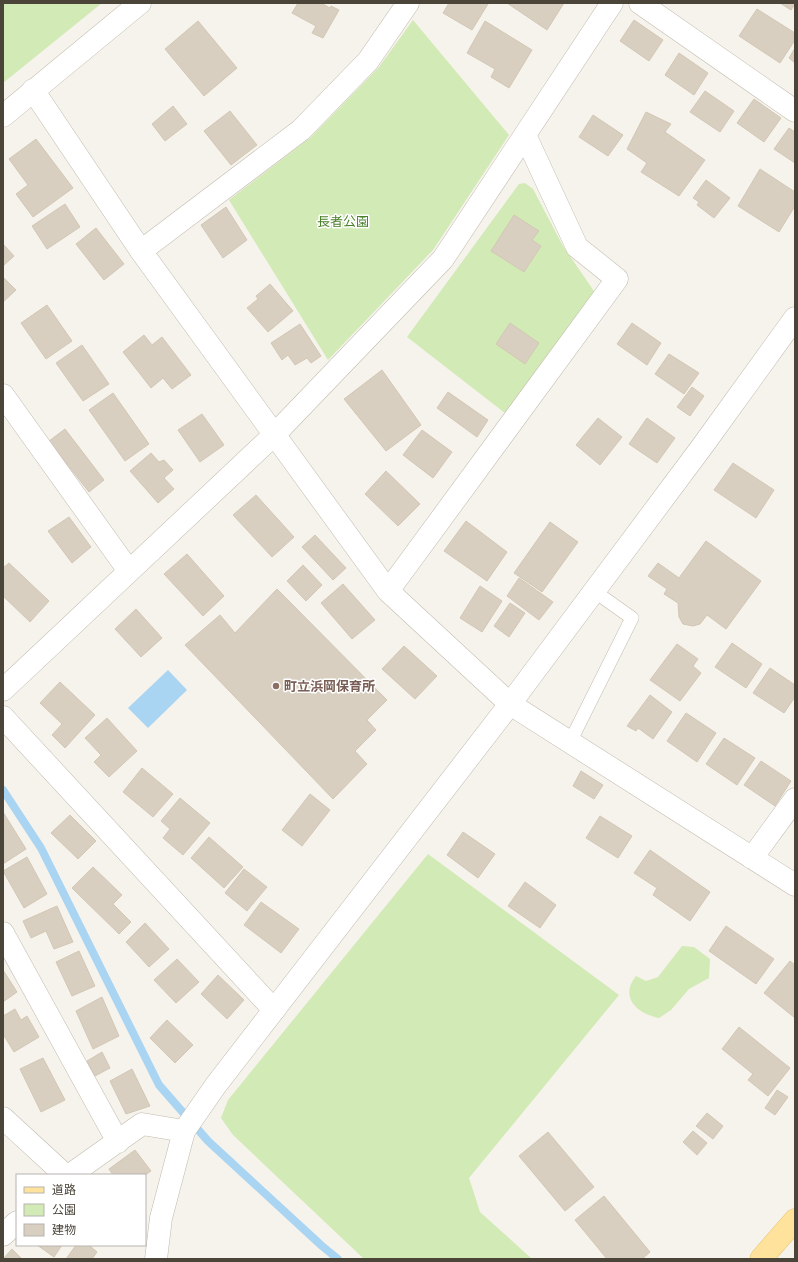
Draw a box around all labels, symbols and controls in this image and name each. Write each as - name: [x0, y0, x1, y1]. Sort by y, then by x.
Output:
- park label: 長者公園: [317, 213, 369, 230]
- place label: 町立浜岡保育所: [284, 678, 375, 695]
- marker: 町立浜岡保育所: [271, 681, 281, 691]
- legend: [16, 1174, 146, 1246]
- text: 道路: [52, 1182, 76, 1198]
- text: 公園: [52, 1202, 76, 1218]
- text: 建物: [52, 1222, 76, 1238]

